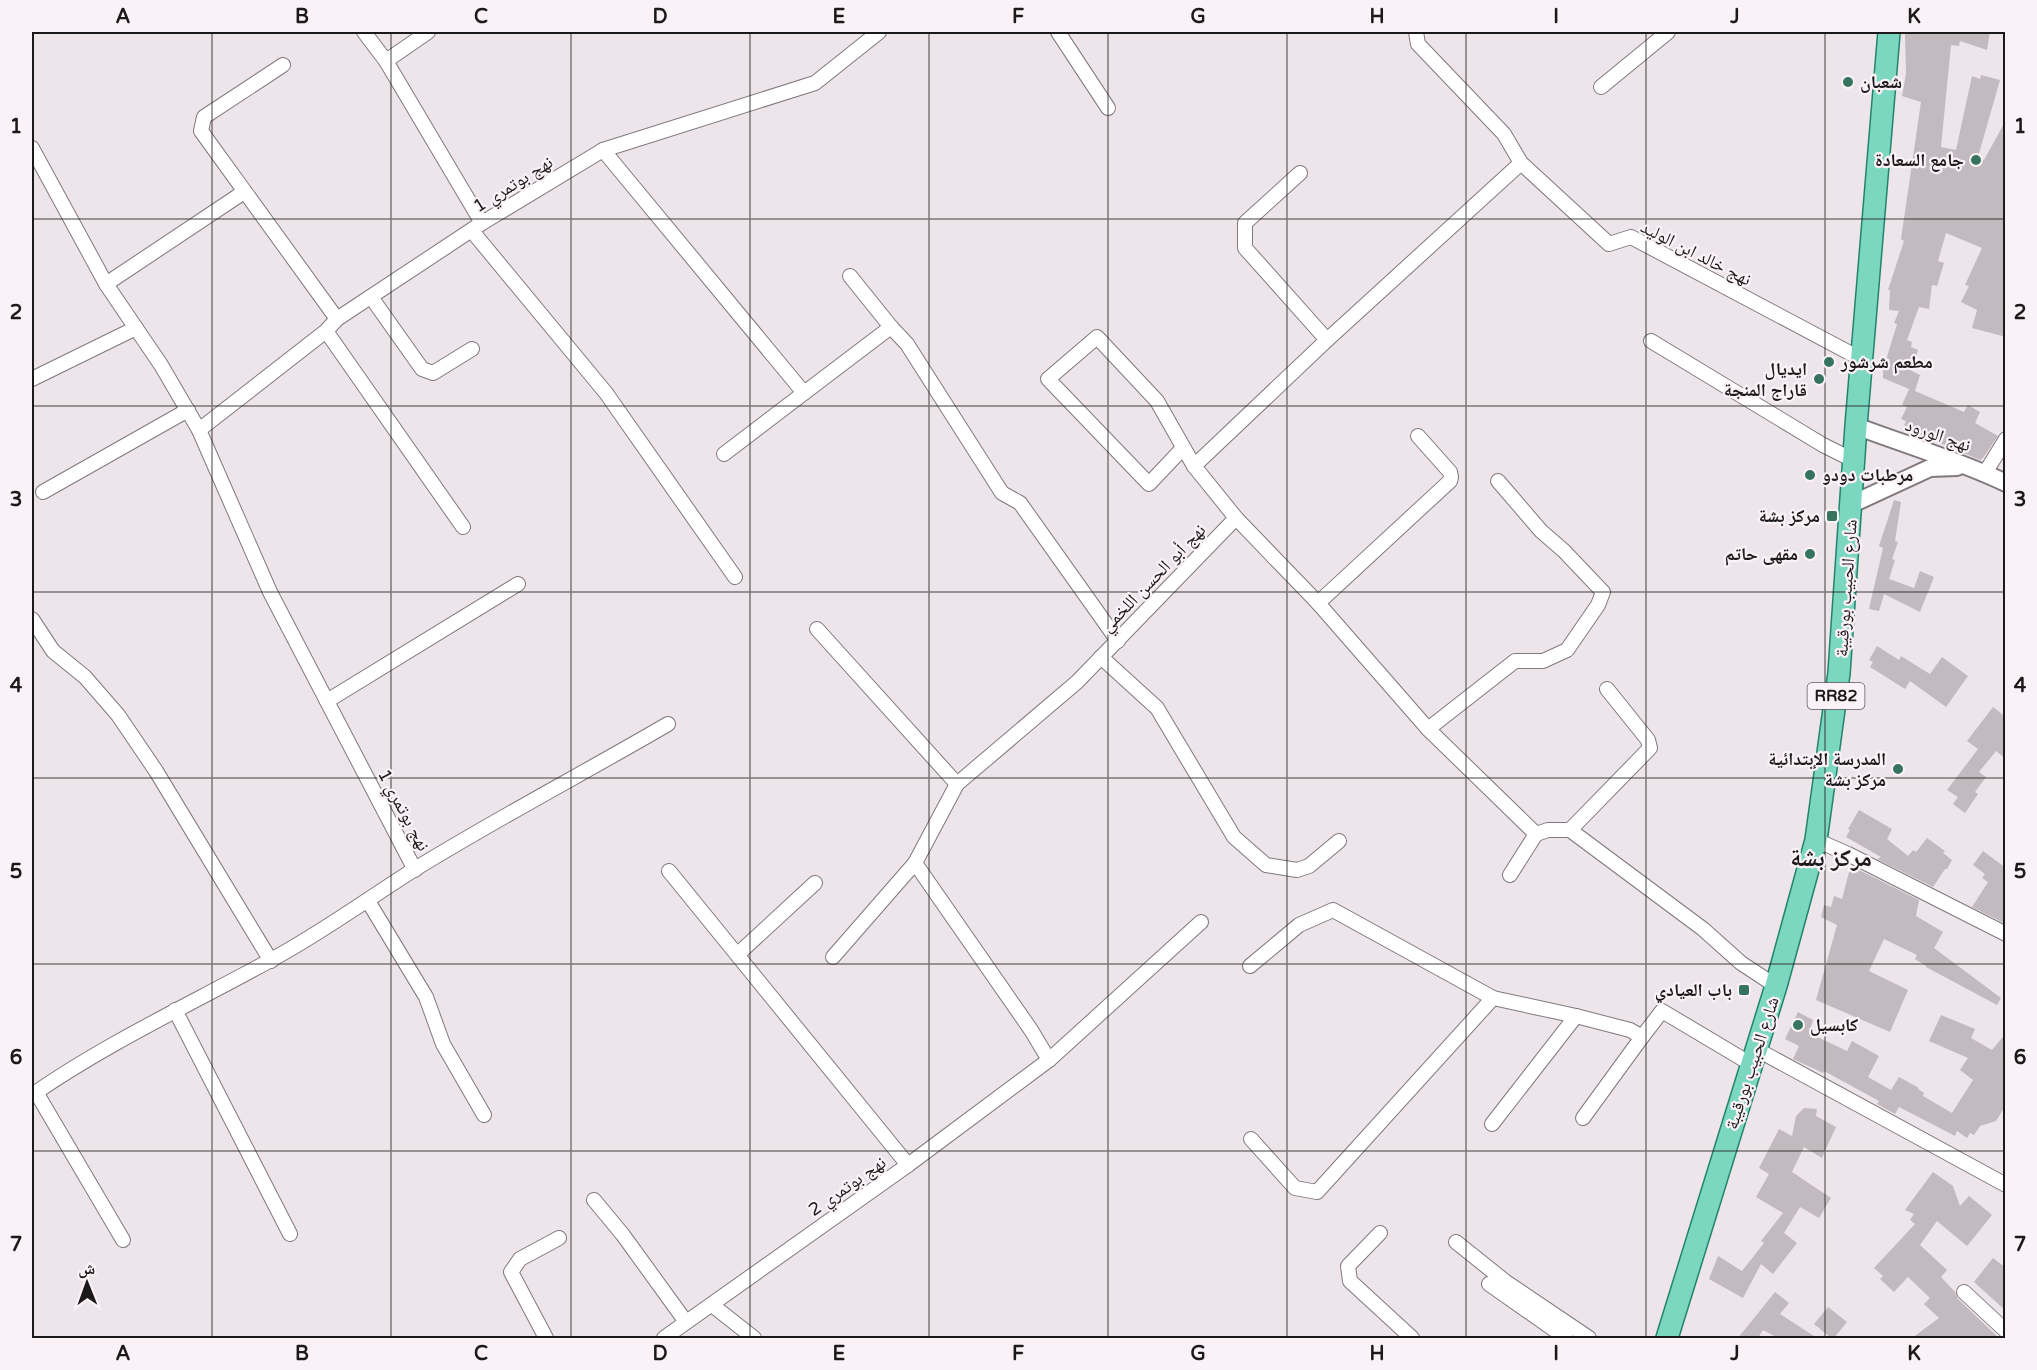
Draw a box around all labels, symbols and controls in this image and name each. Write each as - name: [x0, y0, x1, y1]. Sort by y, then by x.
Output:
- text: A: [116, 5, 131, 29]
- text: B: [295, 5, 309, 29]
- text: C: [474, 5, 488, 29]
- text: D: [652, 5, 668, 29]
- text: E: [833, 5, 846, 29]
- text: F: [1012, 5, 1024, 29]
- text: G: [1190, 5, 1206, 29]
- text: H: [1369, 5, 1385, 29]
- text: I: [1553, 5, 1559, 29]
- text: J: [1729, 5, 1740, 29]
- text: K: [1907, 5, 1921, 29]
- place label: شعبان: [1860, 71, 1902, 93]
- marker: شعبان: [1841, 75, 1855, 89]
- text: 1: [10, 115, 22, 139]
- text: 1: [2014, 115, 2026, 139]
- place label: جامع السعادة: [1875, 149, 1964, 172]
- street label: نهج بوتمري 1: [469, 151, 559, 220]
- marker: جامع السعادة: [1969, 153, 1983, 167]
- street label: نهج خالد ابن الوليد: [1637, 216, 1755, 291]
- text: 2: [10, 301, 22, 325]
- text: 2: [2014, 301, 2026, 325]
- place label: مطعم شرشور: [1840, 351, 1933, 374]
- marker: مطعم شرشور: [1822, 355, 1836, 369]
- place label: ايديال قاراج المنجة: [1724, 358, 1807, 401]
- marker: ايديال قاراج المنجة: [1812, 372, 1826, 386]
- street label: نهج الورود: [1902, 414, 1974, 457]
- place label: مرطبات دودو: [1822, 464, 1913, 486]
- marker: مرطبات دودو: [1803, 468, 1817, 482]
- text: 3: [10, 488, 22, 512]
- text: 3: [2014, 488, 2026, 512]
- place label: مركز بشة: [1759, 505, 1820, 527]
- marker: مركز بشة: [1825, 509, 1839, 523]
- street label: شارع الحبيب بورقيبة: [1830, 518, 1862, 658]
- street label: نهج أبو الحسن اللخمي: [1096, 519, 1213, 639]
- place label: مقهى حاتم: [1725, 543, 1798, 566]
- marker: مقهى حاتم: [1803, 547, 1817, 561]
- text: 4: [10, 674, 23, 698]
- text: 4: [2014, 674, 2027, 698]
- road number: RR82: [1808, 683, 1864, 709]
- place label: المدرسة الإبتدائية مركز بشة: [1768, 748, 1886, 791]
- marker: المدرسة الإبتدائية مركز بشة: [1891, 762, 1905, 776]
- street label: نهج بوتمري 1: [370, 765, 435, 857]
- district label: مركز بشة: [1790, 844, 1872, 873]
- text: 5: [10, 860, 22, 884]
- text: 5: [2014, 860, 2026, 884]
- place label: باب العيادي: [1655, 979, 1732, 1004]
- marker: باب العيادي: [1737, 983, 1751, 997]
- street label: شارع الحبيب بورقيبة: [1720, 994, 1784, 1132]
- place label: كابسيل: [1810, 1014, 1858, 1036]
- marker: كابسيل: [1791, 1018, 1805, 1032]
- text: 6: [10, 1046, 22, 1070]
- text: 6: [2014, 1046, 2026, 1070]
- street label: نهج بوتمري 2: [804, 1151, 892, 1224]
- text: 7: [10, 1233, 22, 1257]
- text: 7: [2014, 1233, 2026, 1257]
- north arrow: [57, 1253, 117, 1313]
- text: ش: [78, 1259, 95, 1279]
- text: A: [116, 1342, 131, 1366]
- text: B: [295, 1342, 309, 1366]
- text: C: [474, 1342, 488, 1366]
- text: D: [652, 1342, 668, 1366]
- text: E: [833, 1342, 846, 1366]
- text: F: [1012, 1342, 1024, 1366]
- text: G: [1190, 1342, 1206, 1366]
- text: H: [1369, 1342, 1385, 1366]
- text: I: [1553, 1342, 1559, 1366]
- text: J: [1729, 1342, 1740, 1366]
- text: K: [1907, 1342, 1921, 1366]

